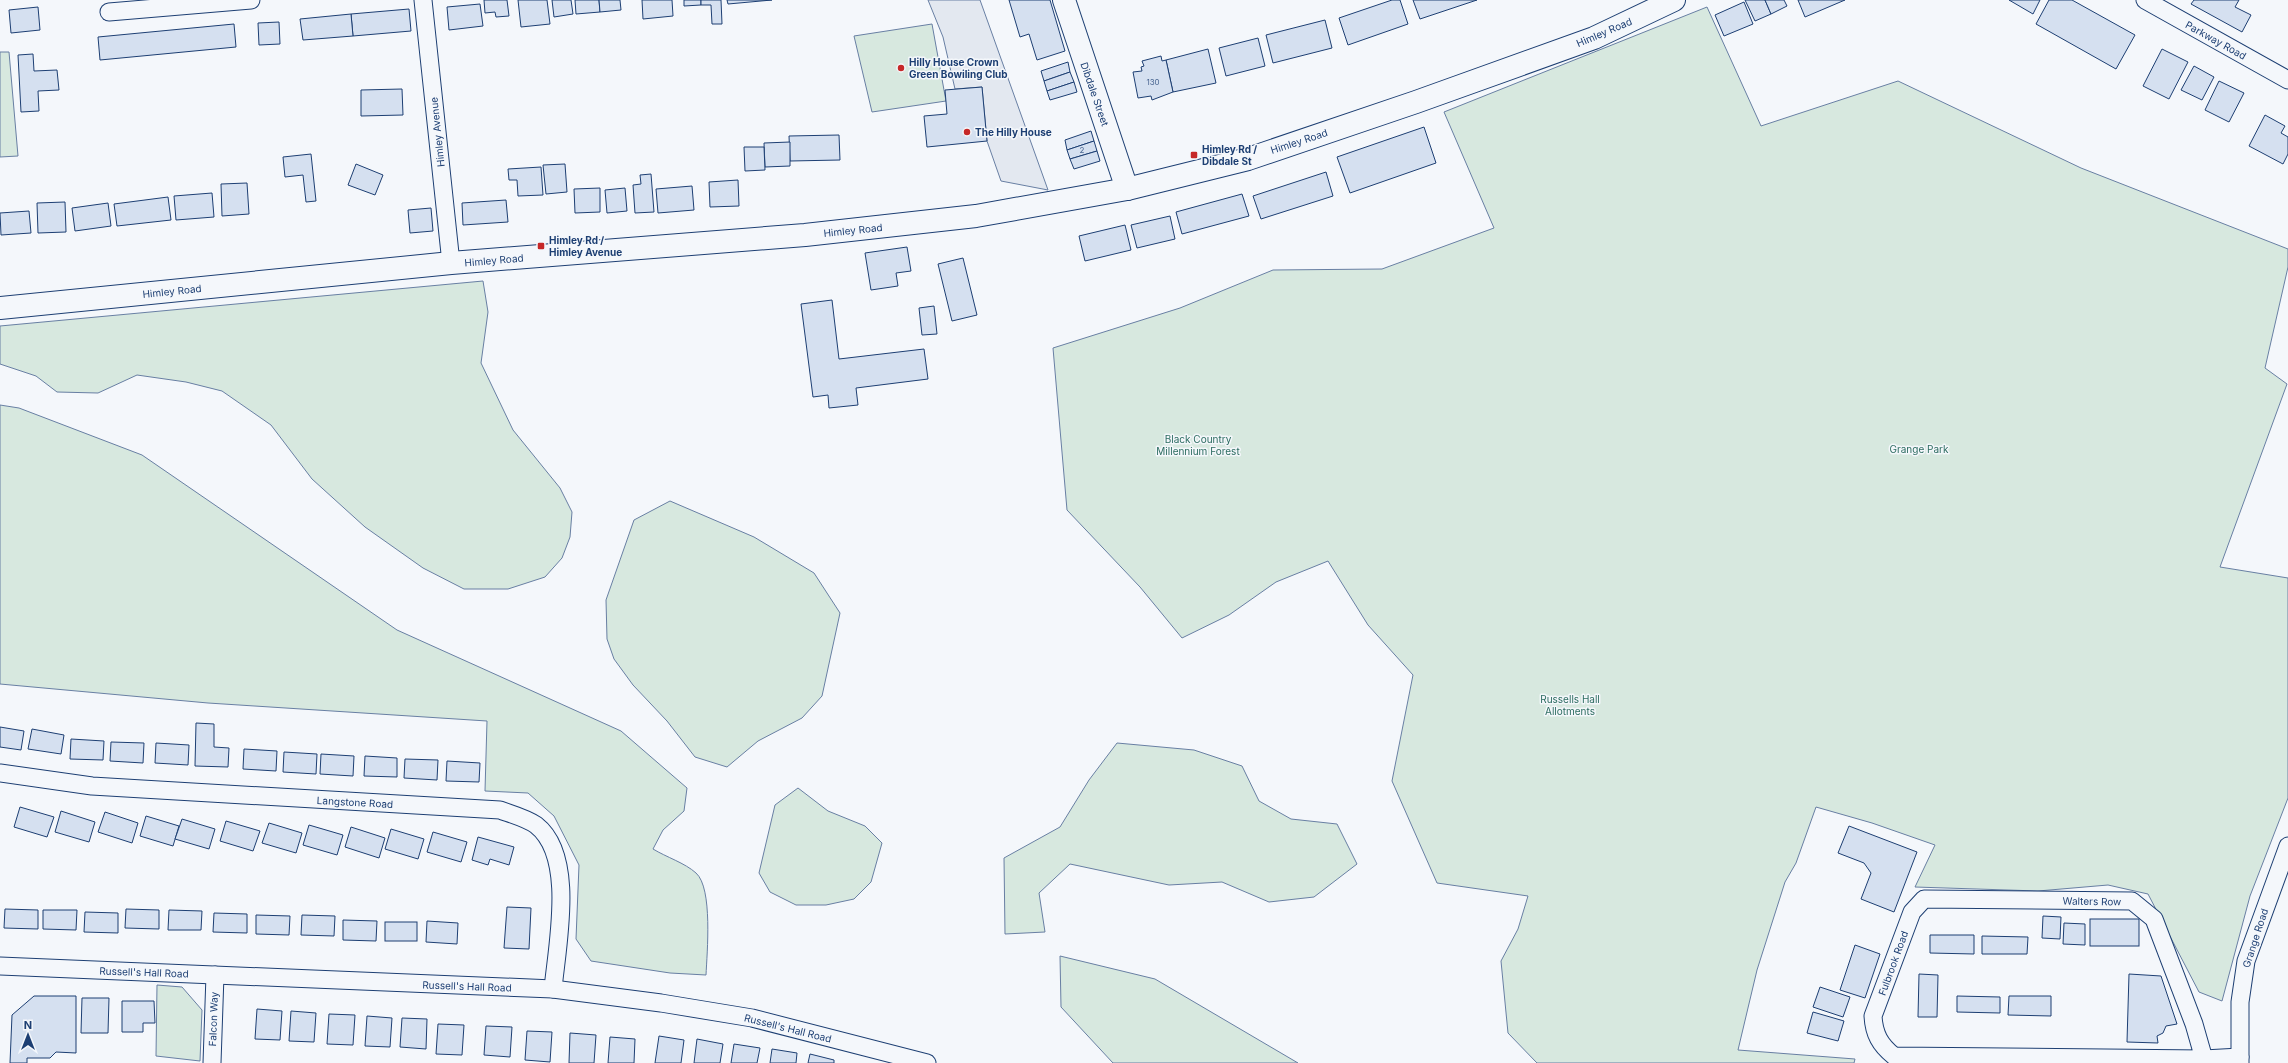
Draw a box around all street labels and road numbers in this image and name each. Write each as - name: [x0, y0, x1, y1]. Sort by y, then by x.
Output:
- street label: Himley Road: [1574, 15, 1634, 49]
- street label: Parkway Road: [2184, 18, 2248, 62]
- street label: Dibdale Street: [1078, 60, 1112, 128]
- street label: Himley Avenue: [427, 96, 447, 168]
- street label: Himley Road: [1269, 126, 1329, 156]
- street label: Himley Road: [823, 221, 883, 239]
- street label: Himley Road: [464, 251, 524, 269]
- street label: Himley Road: [142, 282, 202, 300]
- street label: Langstone Road: [317, 794, 393, 810]
- street label: Walters Row: [2063, 894, 2121, 908]
- street label: Grange Road: [2240, 907, 2270, 969]
- street label: Fulbrook Road: [1876, 929, 1910, 997]
- street label: Russell's Hall Road: [99, 964, 189, 980]
- street label: Russell's Hall Road: [422, 978, 512, 994]
- street label: Falcon Way: [206, 991, 220, 1046]
- street label: Russell's Hall Road: [743, 1011, 833, 1045]

